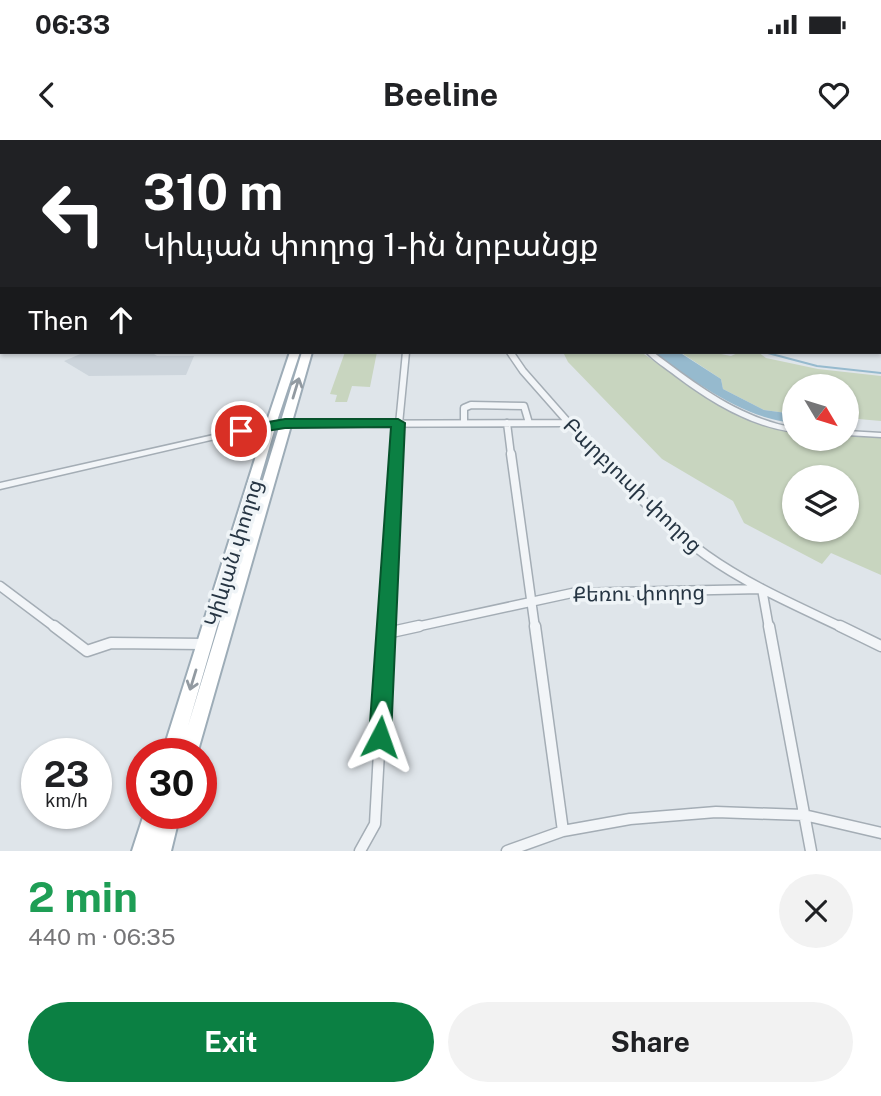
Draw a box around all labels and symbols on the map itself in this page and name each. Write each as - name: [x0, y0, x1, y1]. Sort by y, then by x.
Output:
- north arrow: [782, 374, 859, 452]
- one-way arrow: [290, 377, 303, 399]
- pin: [211, 401, 271, 461]
- street label: Բարբյուսի փողոց: [558, 412, 708, 558]
- street label: Կիևյան փողոց: [199, 476, 267, 630]
- street label: Քեռու փողոց: [573, 579, 705, 607]
- one-way arrow: [186, 669, 199, 691]
- position arrow: [343, 700, 417, 774]
- speed limit sign: 30: [126, 738, 217, 829]

